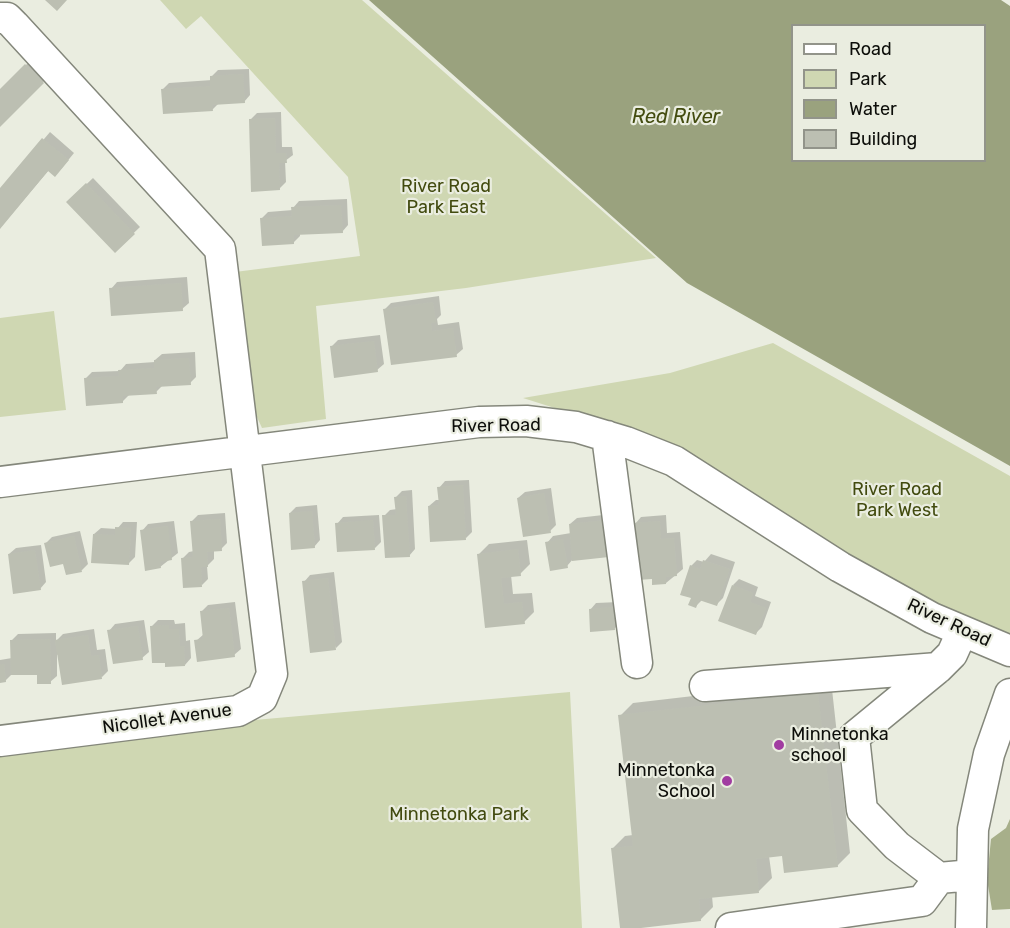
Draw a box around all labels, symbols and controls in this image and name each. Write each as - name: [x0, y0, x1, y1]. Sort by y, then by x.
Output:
- legend: [791, 24, 986, 162]
- text: Road: [849, 38, 892, 60]
- text: Park: [849, 68, 886, 90]
- text: Water: [849, 98, 897, 120]
- water label: Red River: [632, 105, 720, 129]
- text: Building: [849, 128, 917, 150]
- park label: River Road Park East: [401, 176, 491, 219]
- street label: River Road: [451, 414, 541, 438]
- park label: River Road Park West: [852, 479, 942, 522]
- street label: River Road: [904, 594, 994, 652]
- street label: Nicollet Avenue: [101, 699, 233, 739]
- place label: Minnetonka school: [791, 724, 889, 766]
- marker: Minnetonka school: [772, 738, 786, 752]
- place label: Minnetonka School: [617, 760, 715, 802]
- marker: Minnetonka School: [720, 774, 734, 788]
- park label: Minnetonka Park: [389, 804, 529, 826]

